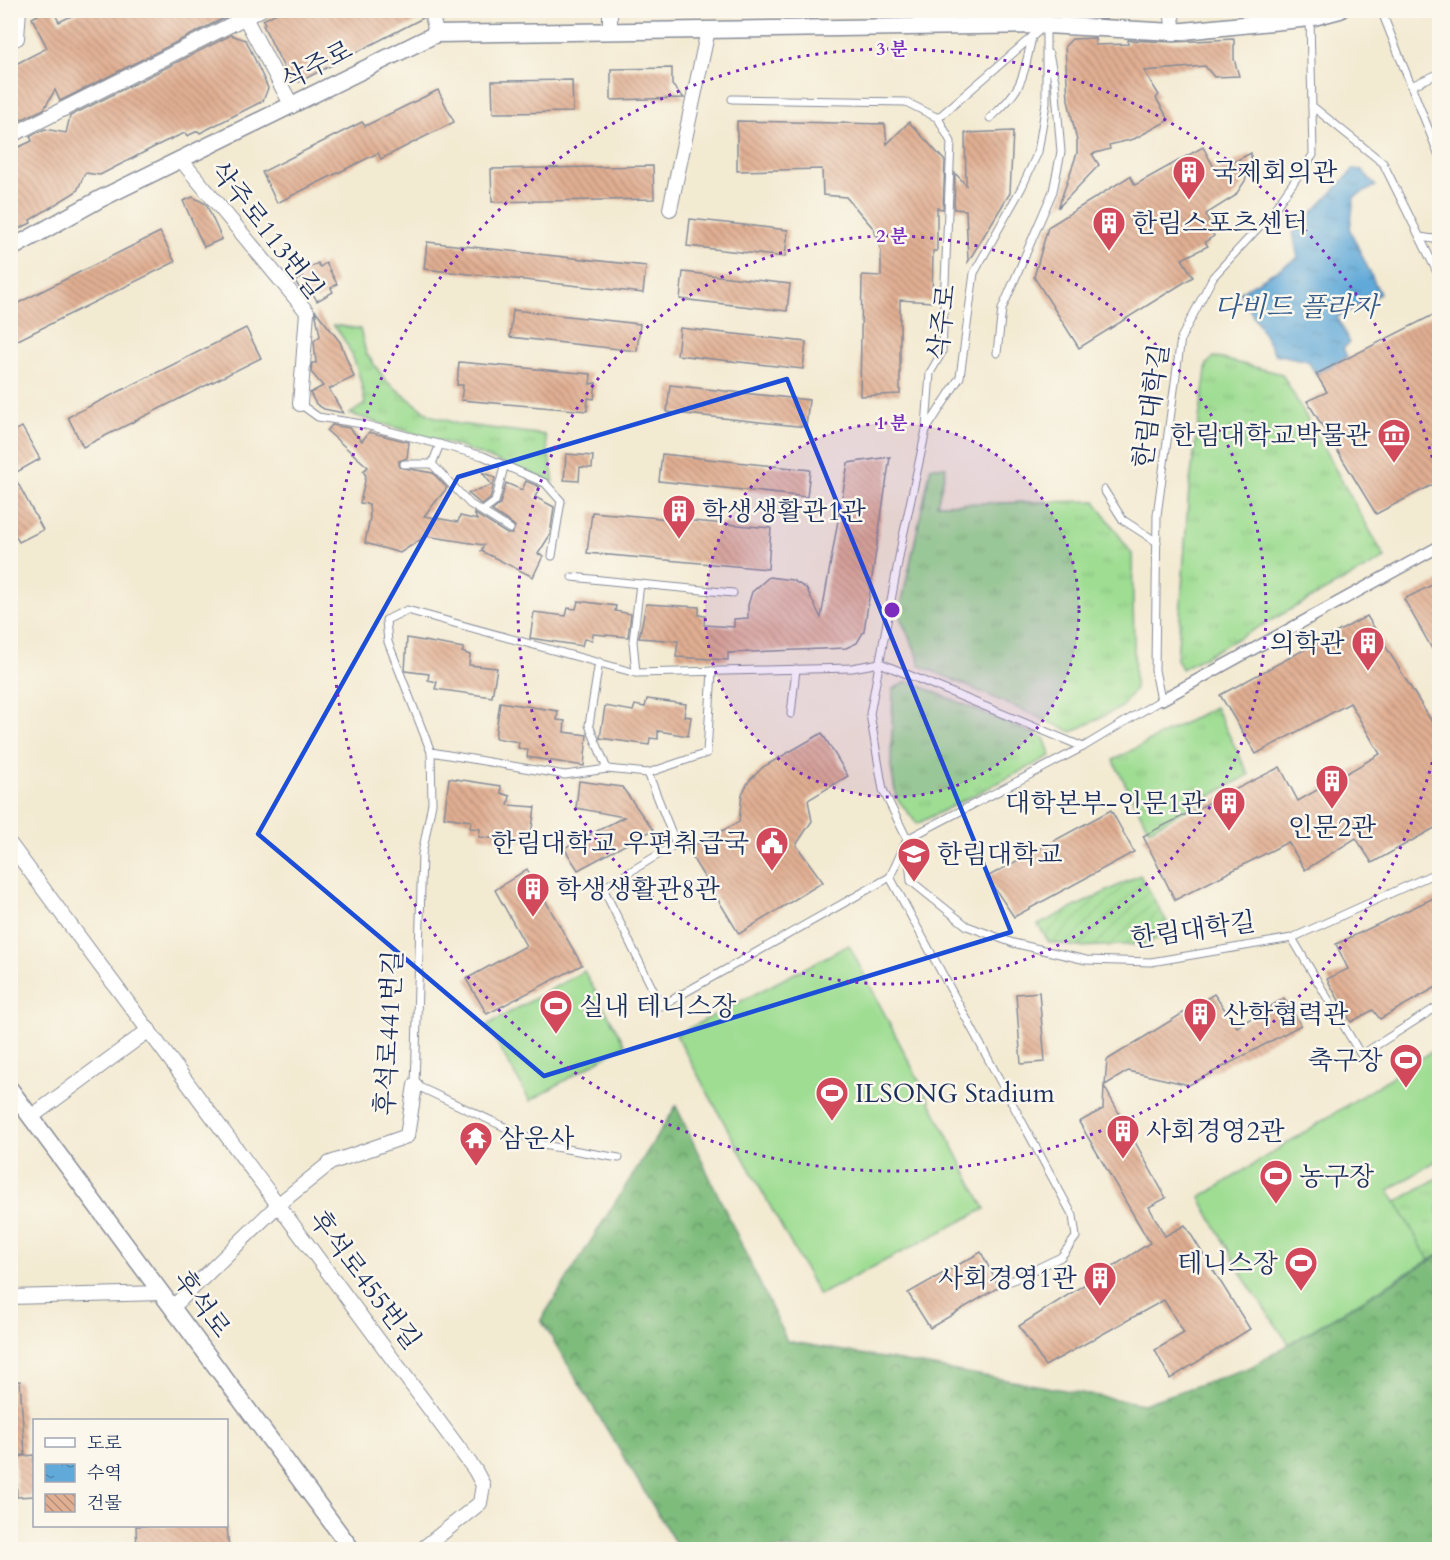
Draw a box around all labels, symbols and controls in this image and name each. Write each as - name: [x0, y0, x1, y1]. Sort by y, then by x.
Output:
- street label: 삭주로: [275, 32, 359, 98]
- text: 3 분: [876, 37, 908, 62]
- street label: 삭주로113번길: [202, 154, 332, 306]
- building icon: 국제회의관: [1171, 154, 1207, 201]
- place label: 국제회의관: [1212, 155, 1338, 190]
- building icon: 한림스포츠센터: [1091, 205, 1127, 252]
- place label: 한림스포츠센터: [1132, 206, 1308, 241]
- text: 2 분: [876, 224, 908, 249]
- street label: 삭주로: [920, 282, 964, 362]
- water label: 다비드 플라자: [1214, 289, 1381, 326]
- street label: 한림대학길: [1125, 341, 1177, 471]
- text: 1 분: [876, 411, 908, 436]
- museum icon: 한림대학교박물관: [1376, 417, 1412, 464]
- place label: 한림대학교박물관: [1170, 418, 1371, 453]
- building icon: 학생생활관1관: [661, 493, 697, 540]
- place label: 학생생활관1관: [702, 494, 866, 529]
- centre of rings: [882, 600, 902, 620]
- building icon: 의학관: [1350, 625, 1386, 672]
- place label: 의학관: [1270, 626, 1345, 661]
- building icon: 인문2관: [1314, 763, 1350, 810]
- building icon: 대학본부-인문1관: [1211, 785, 1247, 832]
- place label: 대학본부-인문1관: [1005, 786, 1206, 821]
- place label: 인문2관: [1288, 810, 1376, 845]
- public building icon: 한림대학교 우편취급국: [754, 825, 790, 872]
- place label: 한림대학교 우편취급국: [491, 826, 749, 861]
- school or university icon: 한림대학교: [896, 836, 932, 883]
- place label: 한림대학교: [937, 837, 1063, 872]
- building icon: 학생생활관8관: [515, 871, 551, 918]
- place label: 학생생활관8관: [556, 872, 720, 907]
- street label: 한림대학길: [1128, 904, 1258, 956]
- street label: 후석로441번길: [367, 949, 411, 1117]
- sports icon: 실내 테니스장: [538, 988, 574, 1035]
- place label: 실내 테니스장: [579, 989, 737, 1024]
- building icon: 산학협력관: [1182, 996, 1218, 1043]
- place label: 산학협력관: [1223, 997, 1349, 1032]
- sports icon: 축구장: [1388, 1042, 1424, 1089]
- place label: 축구장: [1308, 1043, 1383, 1078]
- sports icon: ILSONG Stadium: [814, 1075, 850, 1122]
- place label: ILSONG Stadium: [855, 1076, 1055, 1111]
- building icon: 사회경영2관: [1105, 1113, 1141, 1160]
- place label: 사회경영2관: [1146, 1114, 1285, 1149]
- temple icon: 삼운사: [458, 1120, 494, 1167]
- place label: 삼운사: [499, 1121, 574, 1156]
- sports icon: 농구장: [1258, 1158, 1294, 1205]
- place label: 농구장: [1299, 1159, 1374, 1194]
- street label: 후석로455번길: [301, 1203, 429, 1357]
- sports icon: 테니스장: [1283, 1245, 1319, 1292]
- place label: 테니스장: [1178, 1246, 1278, 1281]
- building icon: 사회경영1관: [1082, 1260, 1118, 1307]
- place label: 사회경영1관: [938, 1261, 1077, 1296]
- street label: 후석로: [165, 1263, 239, 1345]
- legend: [33, 1419, 228, 1527]
- text: 도로: [87, 1431, 122, 1456]
- text: 수역: [87, 1461, 122, 1486]
- text: 건물: [87, 1491, 122, 1516]

